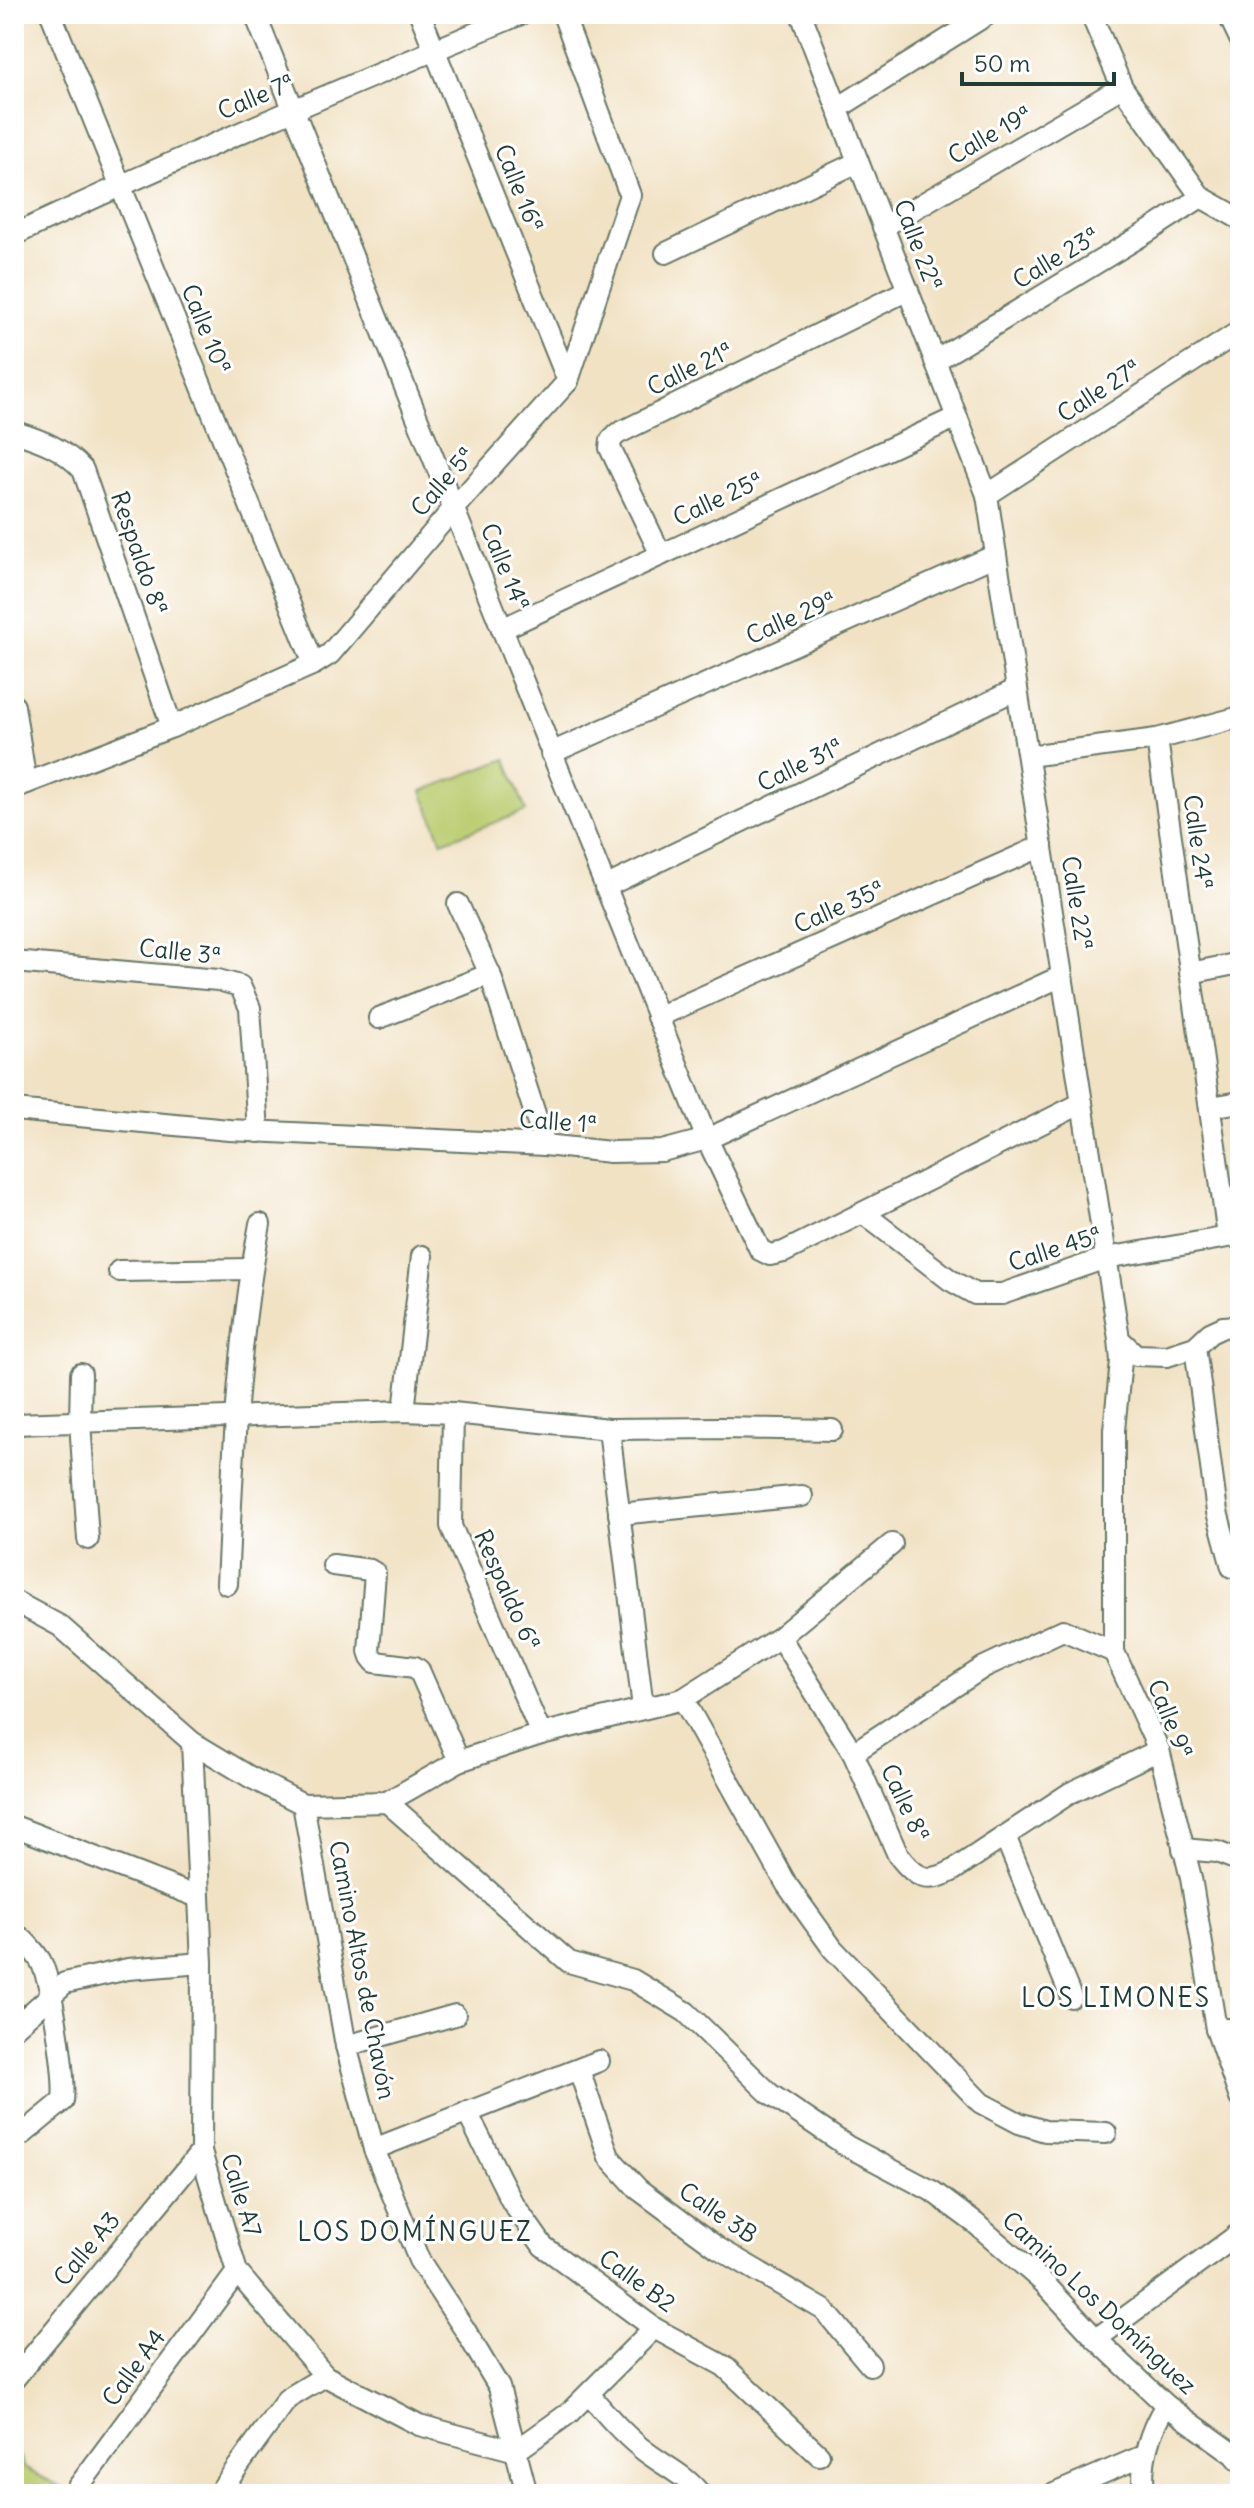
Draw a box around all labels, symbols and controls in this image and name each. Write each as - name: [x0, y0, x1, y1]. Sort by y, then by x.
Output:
- scale bar: [962, 36, 1114, 86]
- text: 50 m: [974, 48, 1030, 78]
- street label: Calle 7ª: [213, 67, 298, 126]
- street label: Calle 19ª: [942, 98, 1037, 170]
- street label: Calle 16ª: [489, 139, 551, 236]
- street label: Calle 22ª: [888, 195, 950, 294]
- street label: Calle 23ª: [1007, 220, 1104, 295]
- street label: Calle 10ª: [175, 279, 238, 378]
- street label: Calle 21ª: [642, 335, 737, 402]
- street label: Calle 27ª: [1051, 352, 1146, 428]
- street label: Calle 5ª: [404, 440, 481, 522]
- street label: Calle 25ª: [668, 464, 767, 532]
- street label: Respaldo 8ª: [105, 487, 175, 618]
- street label: Calle 14ª: [475, 518, 537, 615]
- street label: Calle 29ª: [741, 584, 840, 650]
- street label: Calle 31ª: [752, 731, 847, 798]
- street label: Calle 24ª: [1178, 793, 1220, 891]
- street label: Calle 22ª: [1056, 854, 1100, 952]
- street label: Calle 35ª: [789, 873, 889, 939]
- street label: Calle 3ª: [138, 932, 223, 970]
- street label: Calle 1ª: [518, 1103, 598, 1139]
- street label: Calle 45ª: [1004, 1219, 1105, 1277]
- street label: Respaldo 6ª: [468, 1525, 548, 1654]
- street label: Calle 9ª: [1142, 1675, 1200, 1762]
- street label: Calle 8ª: [875, 1759, 937, 1846]
- street label: Camino Altos de Chavón: [323, 1838, 403, 2102]
- district label: LOS LIMONES: [1021, 1981, 1211, 2014]
- street label: Calle A7: [215, 2149, 269, 2240]
- street label: Calle 3B: [674, 2175, 763, 2249]
- street label: Calle A3: [47, 2205, 126, 2292]
- street label: Camino Los Domínguez: [996, 2205, 1203, 2400]
- district label: LOS DOMÍNGUEZ: [297, 2214, 533, 2248]
- street label: Calle B2: [593, 2242, 682, 2318]
- street label: Calle A4: [95, 2323, 171, 2412]

